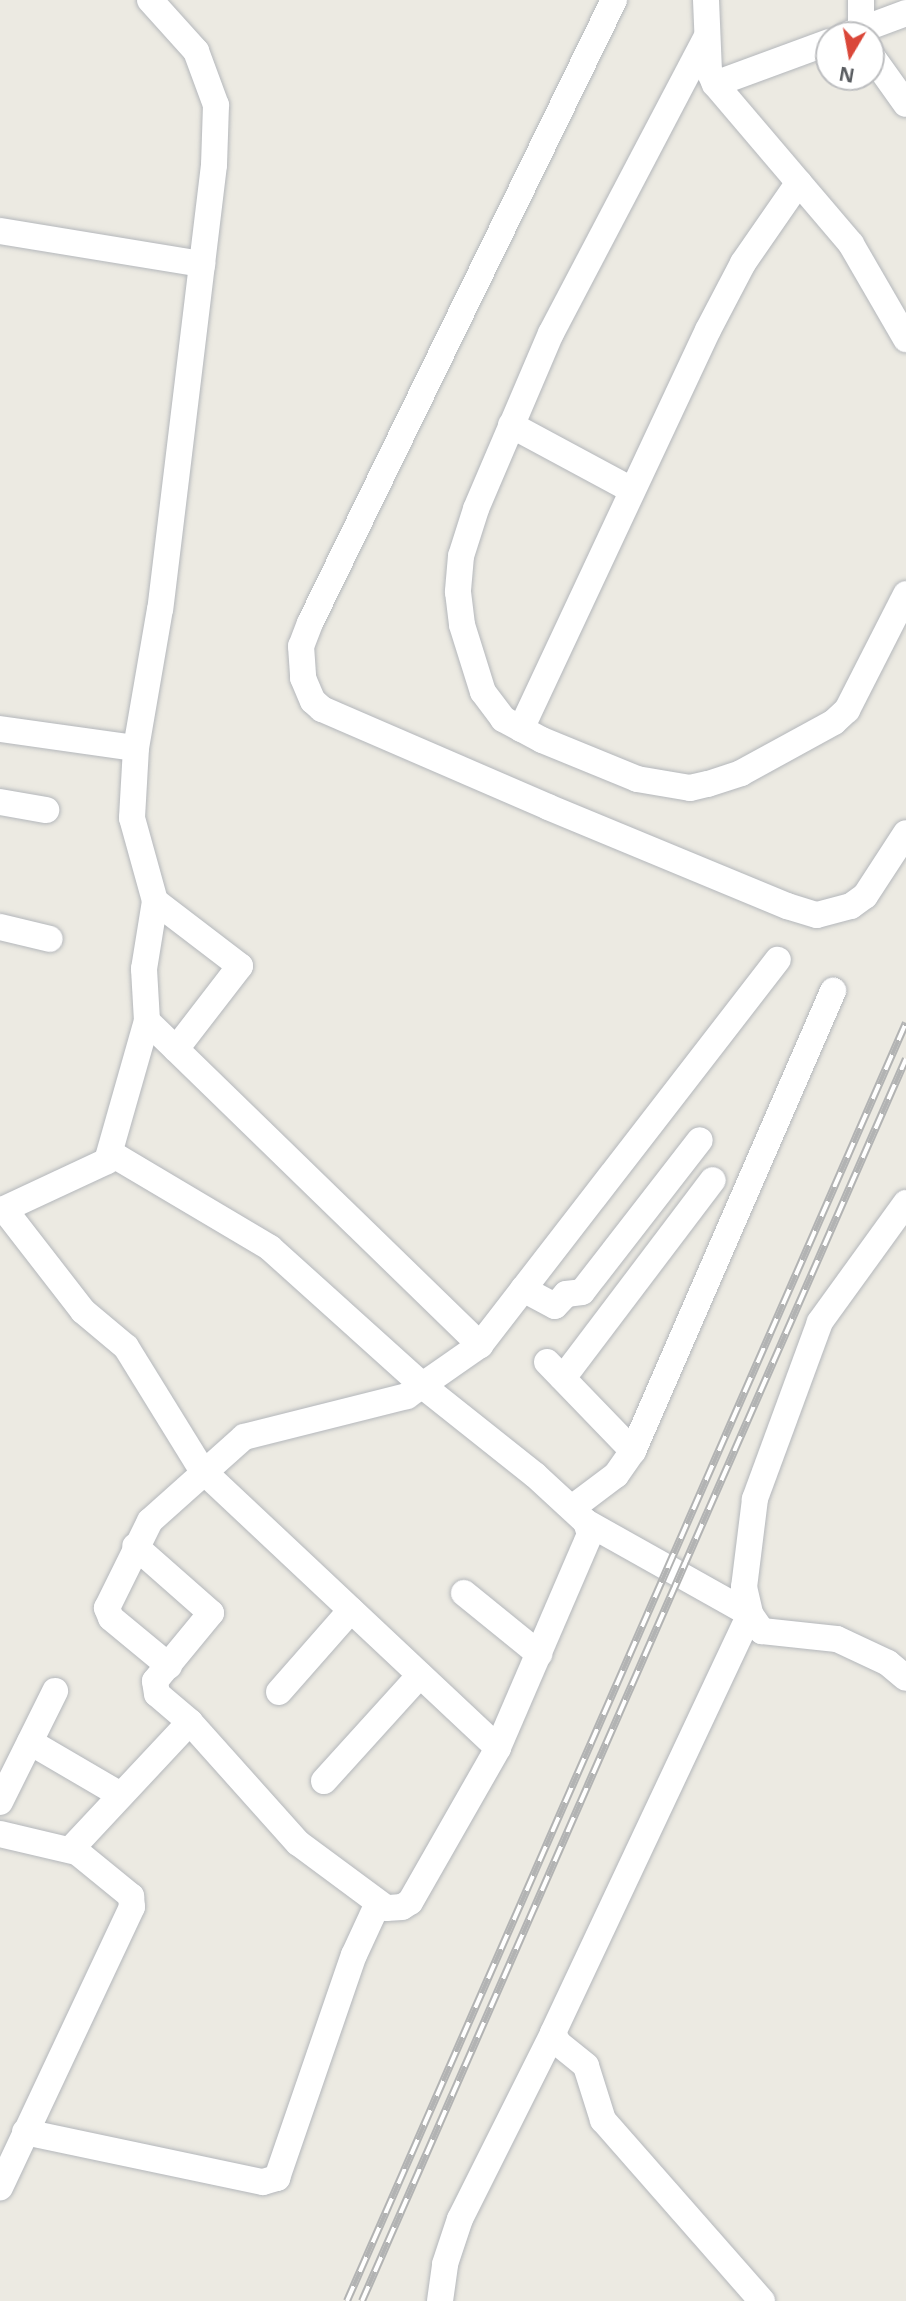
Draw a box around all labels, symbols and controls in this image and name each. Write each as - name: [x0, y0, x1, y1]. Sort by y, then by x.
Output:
- north arrow: [815, 21, 885, 91]
- text: N: [837, 61, 857, 89]

